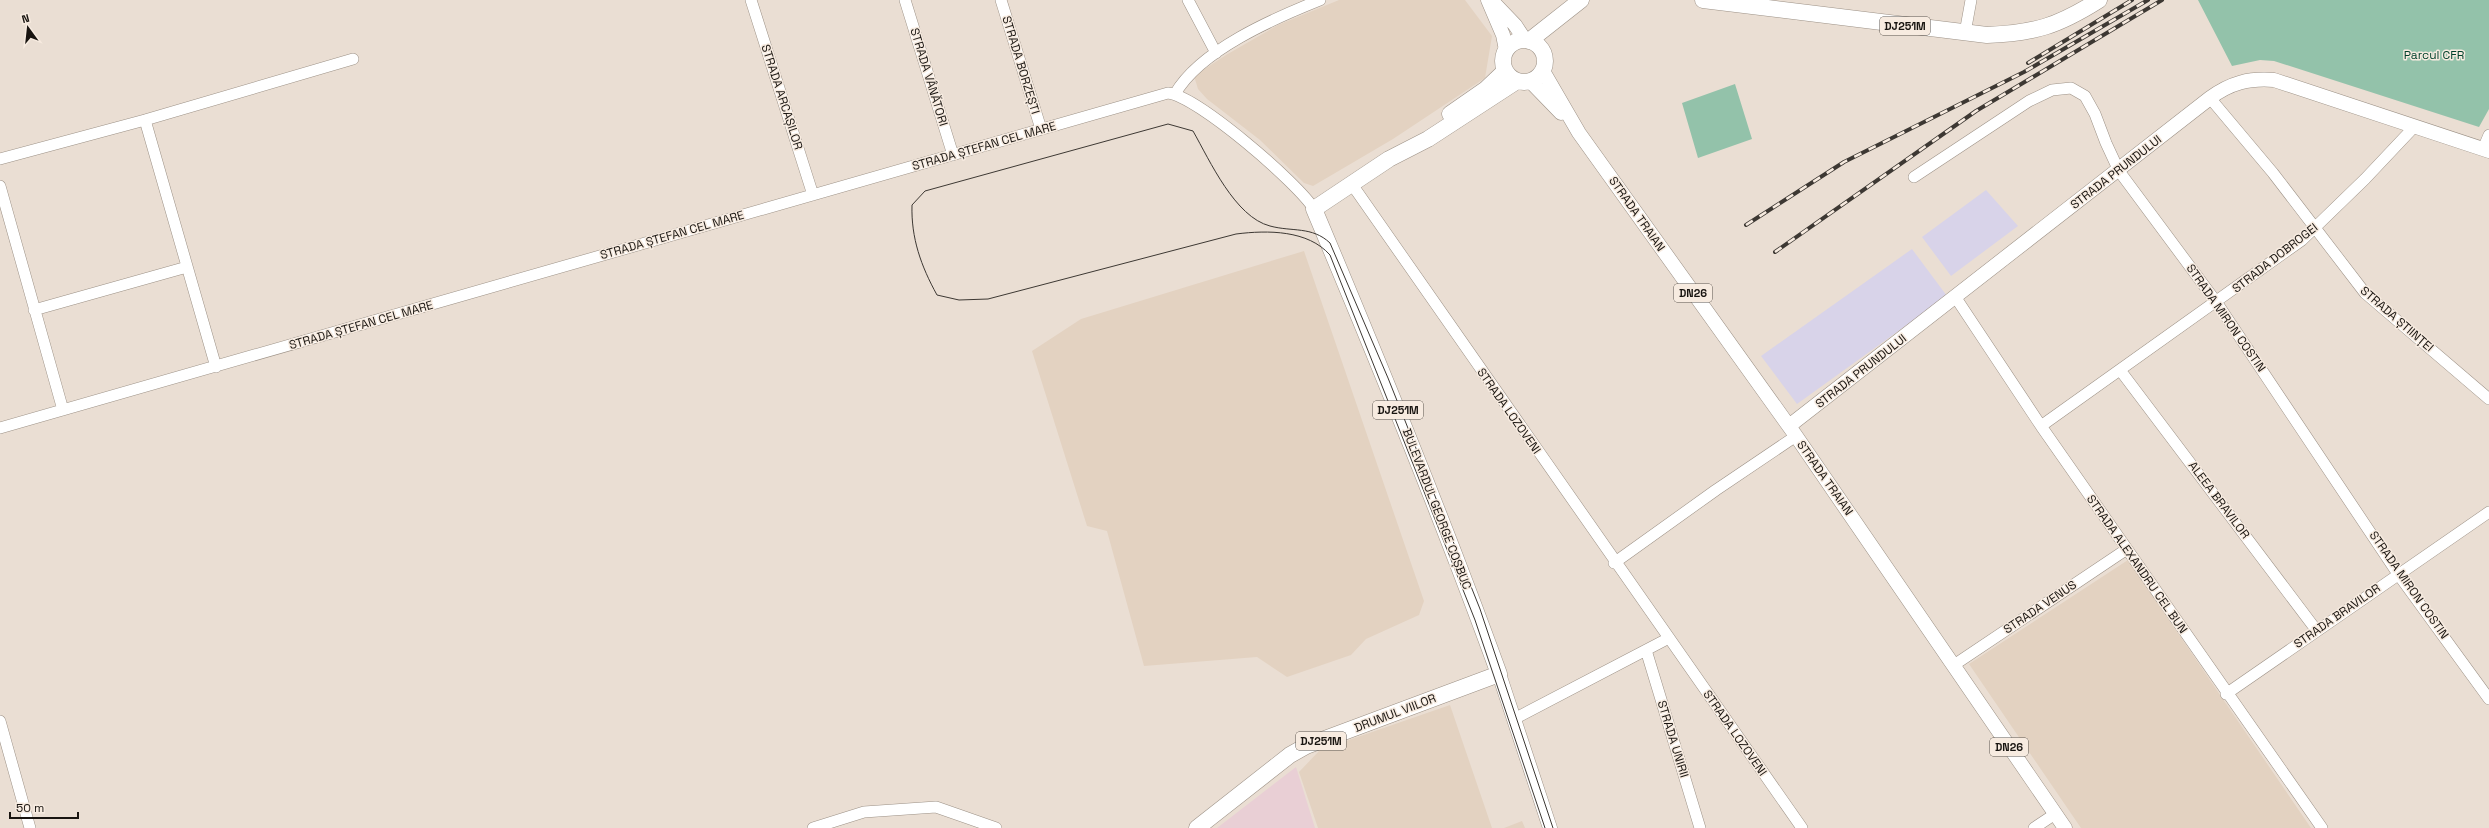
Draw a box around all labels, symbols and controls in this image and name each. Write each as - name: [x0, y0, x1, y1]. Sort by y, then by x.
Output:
- north arrow: [8, 8, 48, 48]
- text: N: [20, 11, 31, 26]
- street label: STRADA BORZEȘTI: [998, 14, 1044, 116]
- road number: DJ251M: [1880, 17, 1930, 35]
- street label: STRADA VÂNĂTORI: [907, 26, 951, 128]
- street label: STRADA ARCAȘILOR: [757, 42, 807, 152]
- park label: Parcul CFR: [2404, 47, 2464, 63]
- street label: STRADA ȘTEFAN CEL MARE: [910, 118, 1058, 174]
- street label: STRADA PRUNDULUI: [2067, 131, 2165, 213]
- street label: STRADA TRAIAN: [1605, 173, 1669, 255]
- street label: STRADA ȘTEFAN CEL MARE: [598, 207, 746, 263]
- street label: STRADA DOBROGEI: [2229, 220, 2321, 296]
- street label: STRADA MIRON COSTIN: [2183, 261, 2269, 375]
- street label: STRADA ȘTIINȚEI: [2357, 283, 2437, 355]
- road number: DN26: [1674, 284, 1712, 302]
- street label: STRADA ȘTEFAN CEL MARE: [287, 297, 435, 353]
- street label: STRADA PRUNDULUI: [1812, 330, 1910, 412]
- street label: STRADA LOZOVENI: [1473, 365, 1545, 457]
- road number: DJ251M: [1373, 401, 1423, 419]
- street label: BULEVARDUL GEORGE COȘBUC: [1399, 426, 1475, 592]
- street label: STRADA TRAIAN: [1793, 437, 1857, 519]
- street label: ALEEA BRAVILOR: [2185, 458, 2253, 542]
- street label: STRADA ALEXANDRU CEL BUN: [2083, 492, 2191, 636]
- street label: STRADA MIRON COSTIN: [2366, 528, 2452, 642]
- street label: STRADA VENUS: [2000, 577, 2080, 637]
- street label: STRADA BRAVILOR: [2291, 580, 2383, 652]
- street label: STRADA LOZOVENI: [1699, 687, 1771, 779]
- street label: DRUMUL VIILOR: [1352, 690, 1438, 736]
- street label: STRADA UNIRII: [1654, 698, 1692, 780]
- road number: DJ251M: [1296, 732, 1346, 750]
- road number: DN26: [1990, 738, 2028, 756]
- scale bar: [10, 794, 78, 820]
- text: 50 m: [16, 800, 44, 816]

